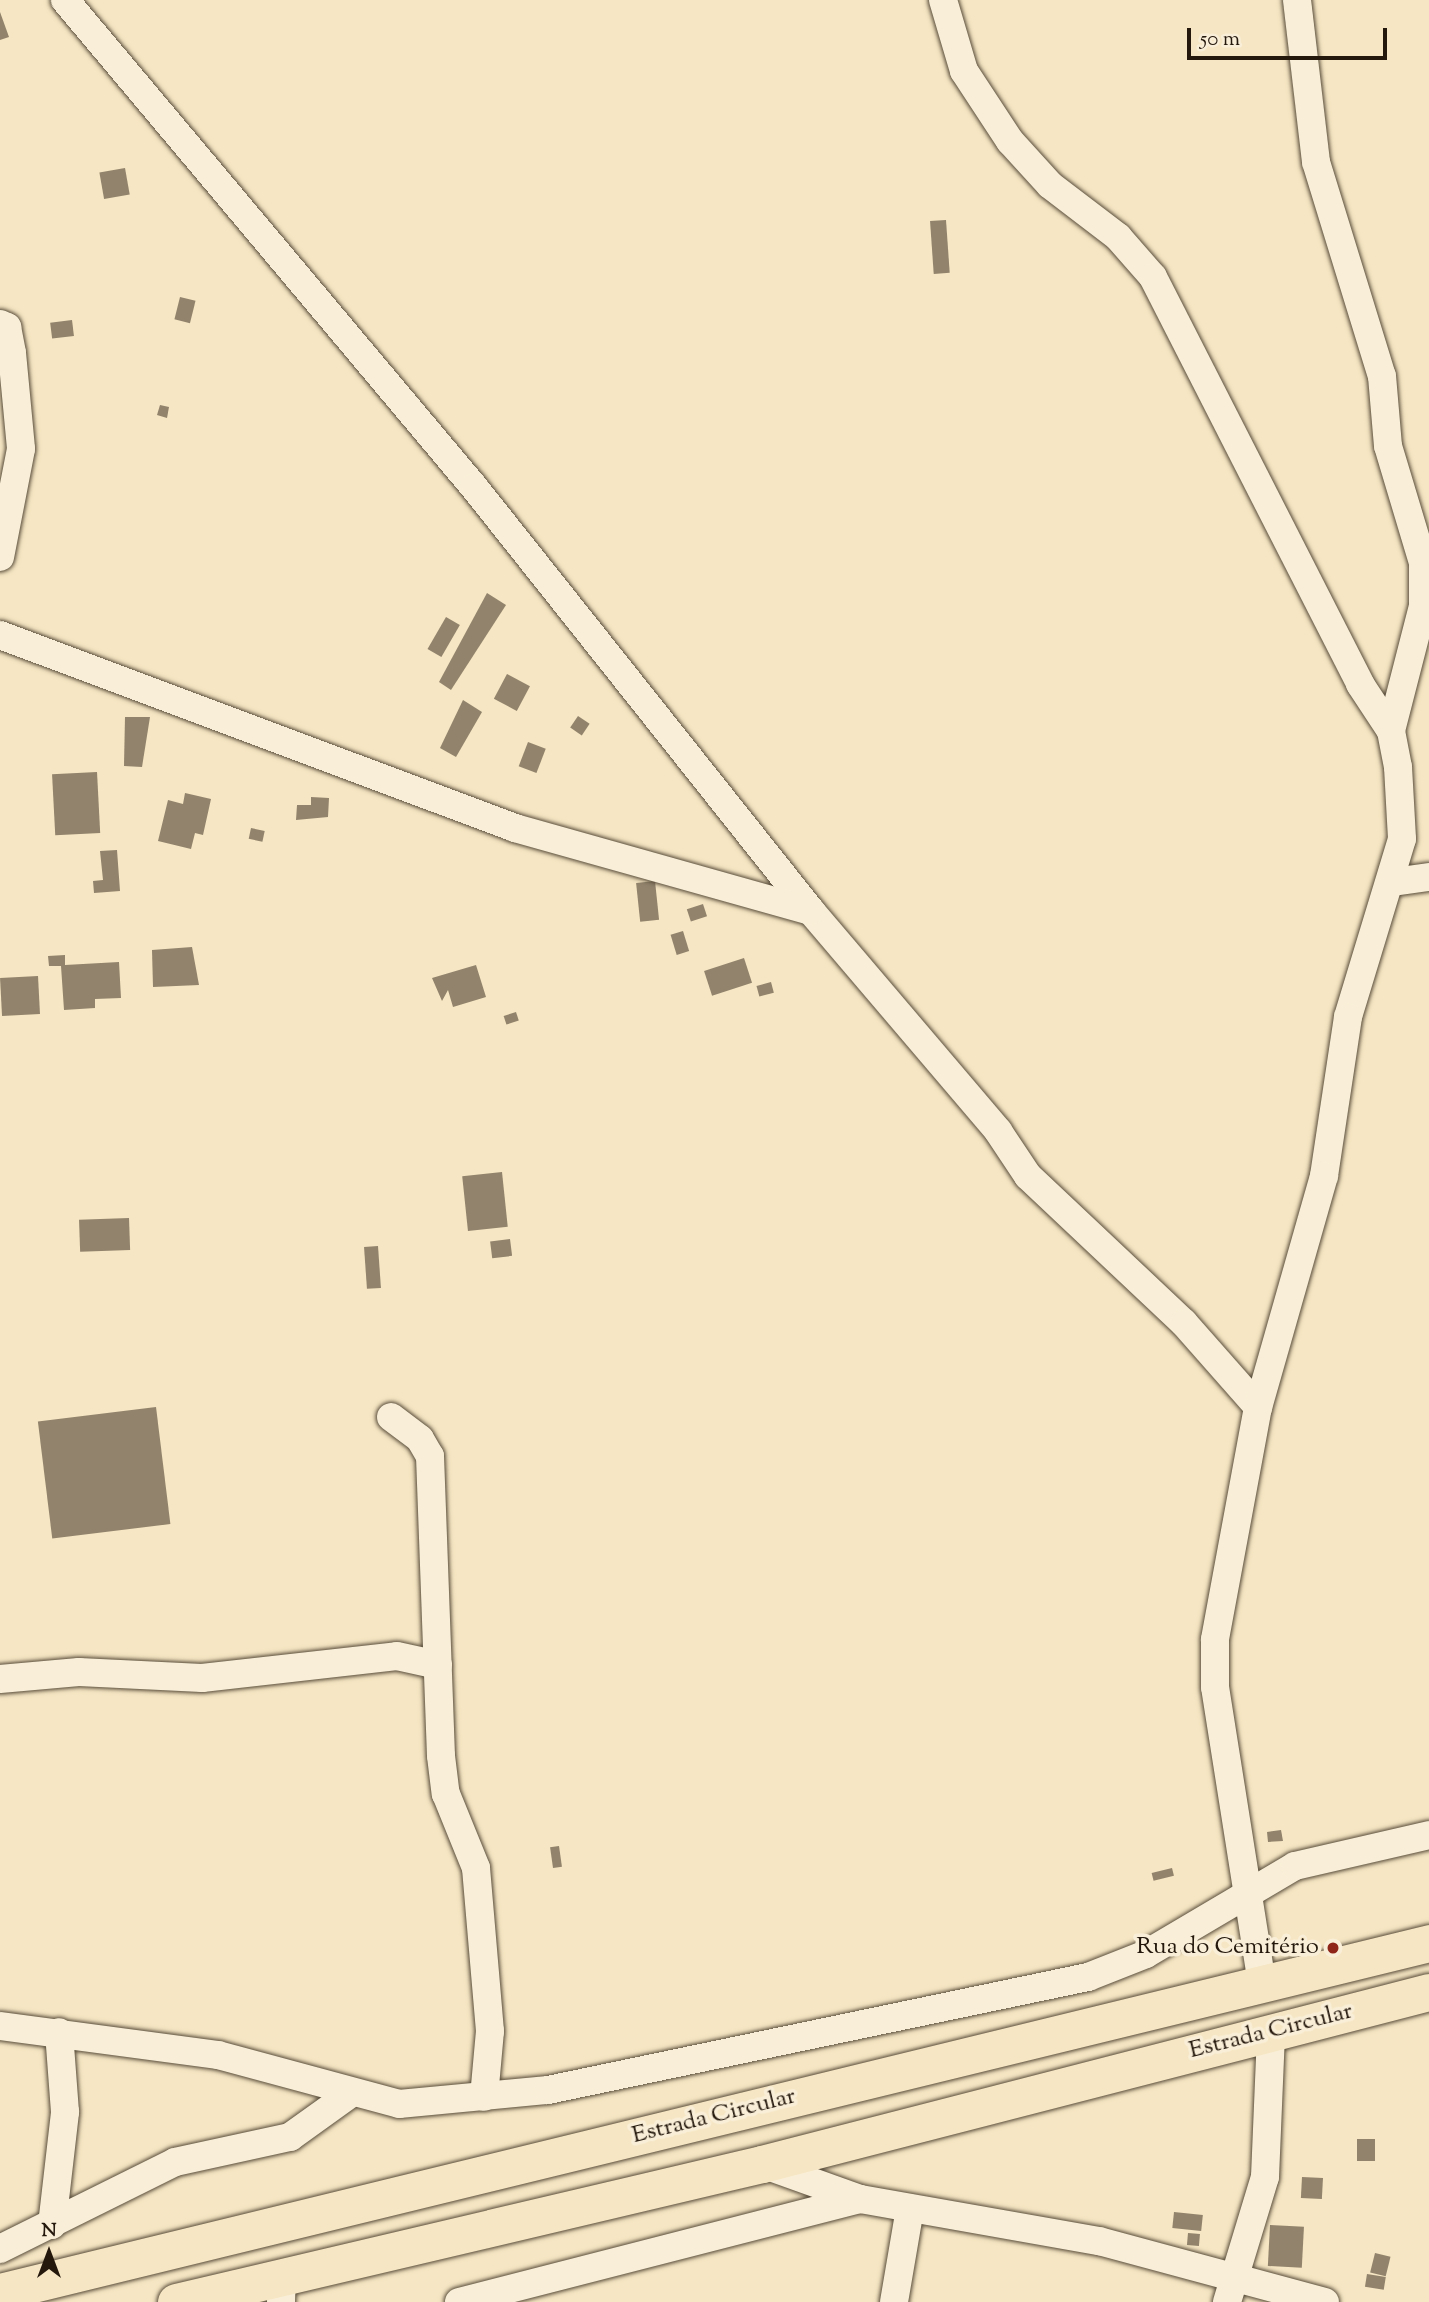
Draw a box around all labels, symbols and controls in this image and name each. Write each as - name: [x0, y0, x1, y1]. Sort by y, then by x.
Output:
- scale bar: [1191, 14, 1390, 58]
- text: 50 m: [1200, 25, 1240, 55]
- place label: Rua do Cemitério: [1136, 1934, 1319, 1962]
- marker: Rua do Cemitério: [1325, 1940, 1341, 1956]
- street label: Estrada Circular: [1186, 1998, 1356, 2066]
- street label: Estrada Circular: [629, 2083, 799, 2151]
- north arrow: [14, 2218, 84, 2288]
- text: N: [41, 2218, 57, 2245]

